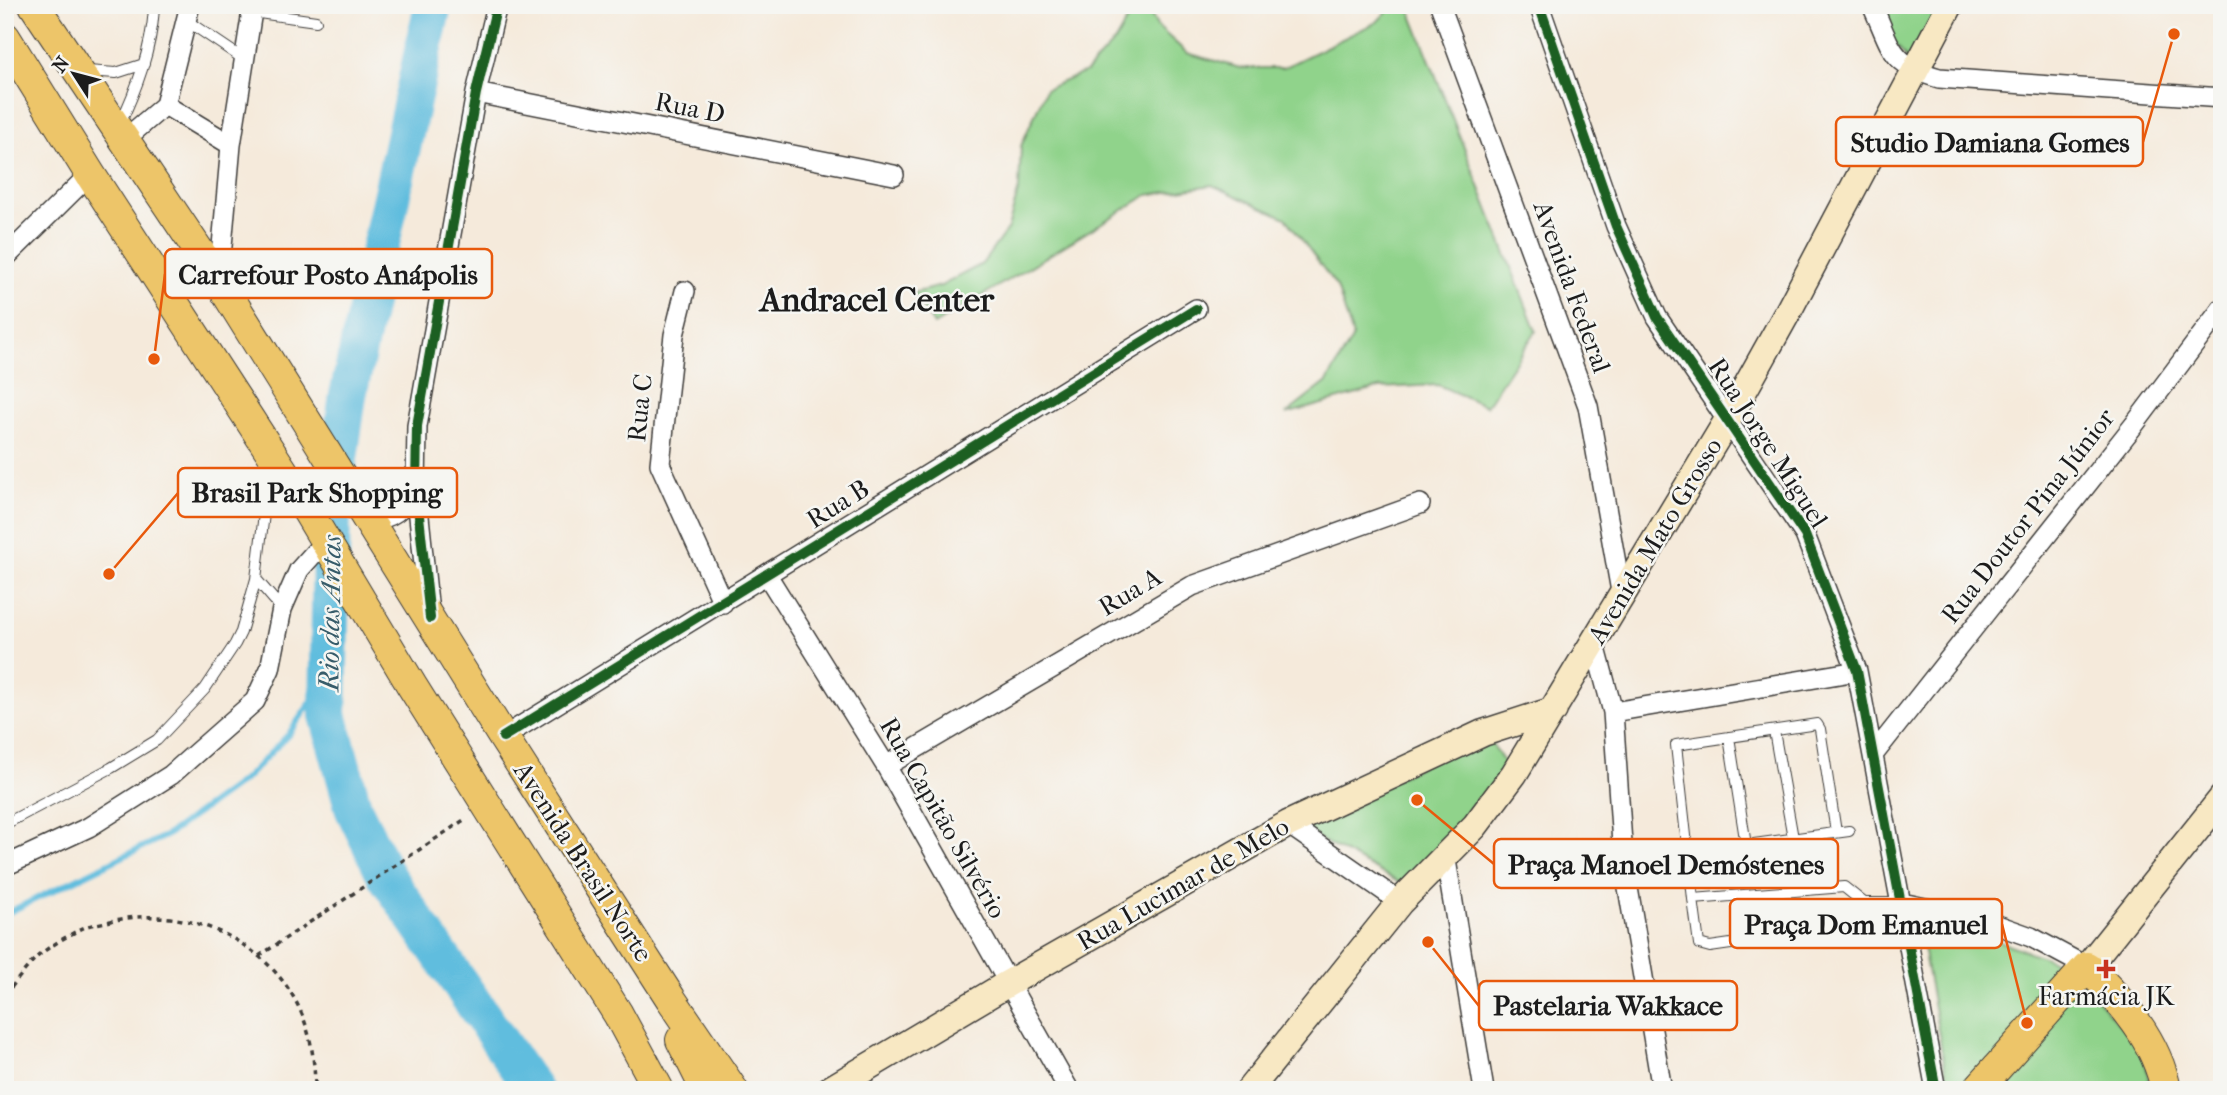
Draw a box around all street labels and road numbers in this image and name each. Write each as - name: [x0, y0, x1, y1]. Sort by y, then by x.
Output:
- street label: Rua D: [652, 86, 728, 130]
- street label: Avenida Federal: [1526, 196, 1617, 377]
- street label: Rua Jorge Miguel: [1701, 352, 1835, 534]
- street label: Rua C: [621, 372, 659, 444]
- street label: Rua Doutor Pina Júnior: [1935, 403, 2121, 629]
- street label: Avenida Mato Grosso: [1581, 432, 1729, 650]
- street label: Rua B: [801, 473, 875, 535]
- street label: Rua A: [1093, 561, 1168, 623]
- street label: Rua Capitão Silvério: [873, 712, 1013, 924]
- street label: Avenida Brasil Norte: [506, 756, 659, 968]
- street label: Rua Lucimar de Melo: [1072, 811, 1294, 957]

